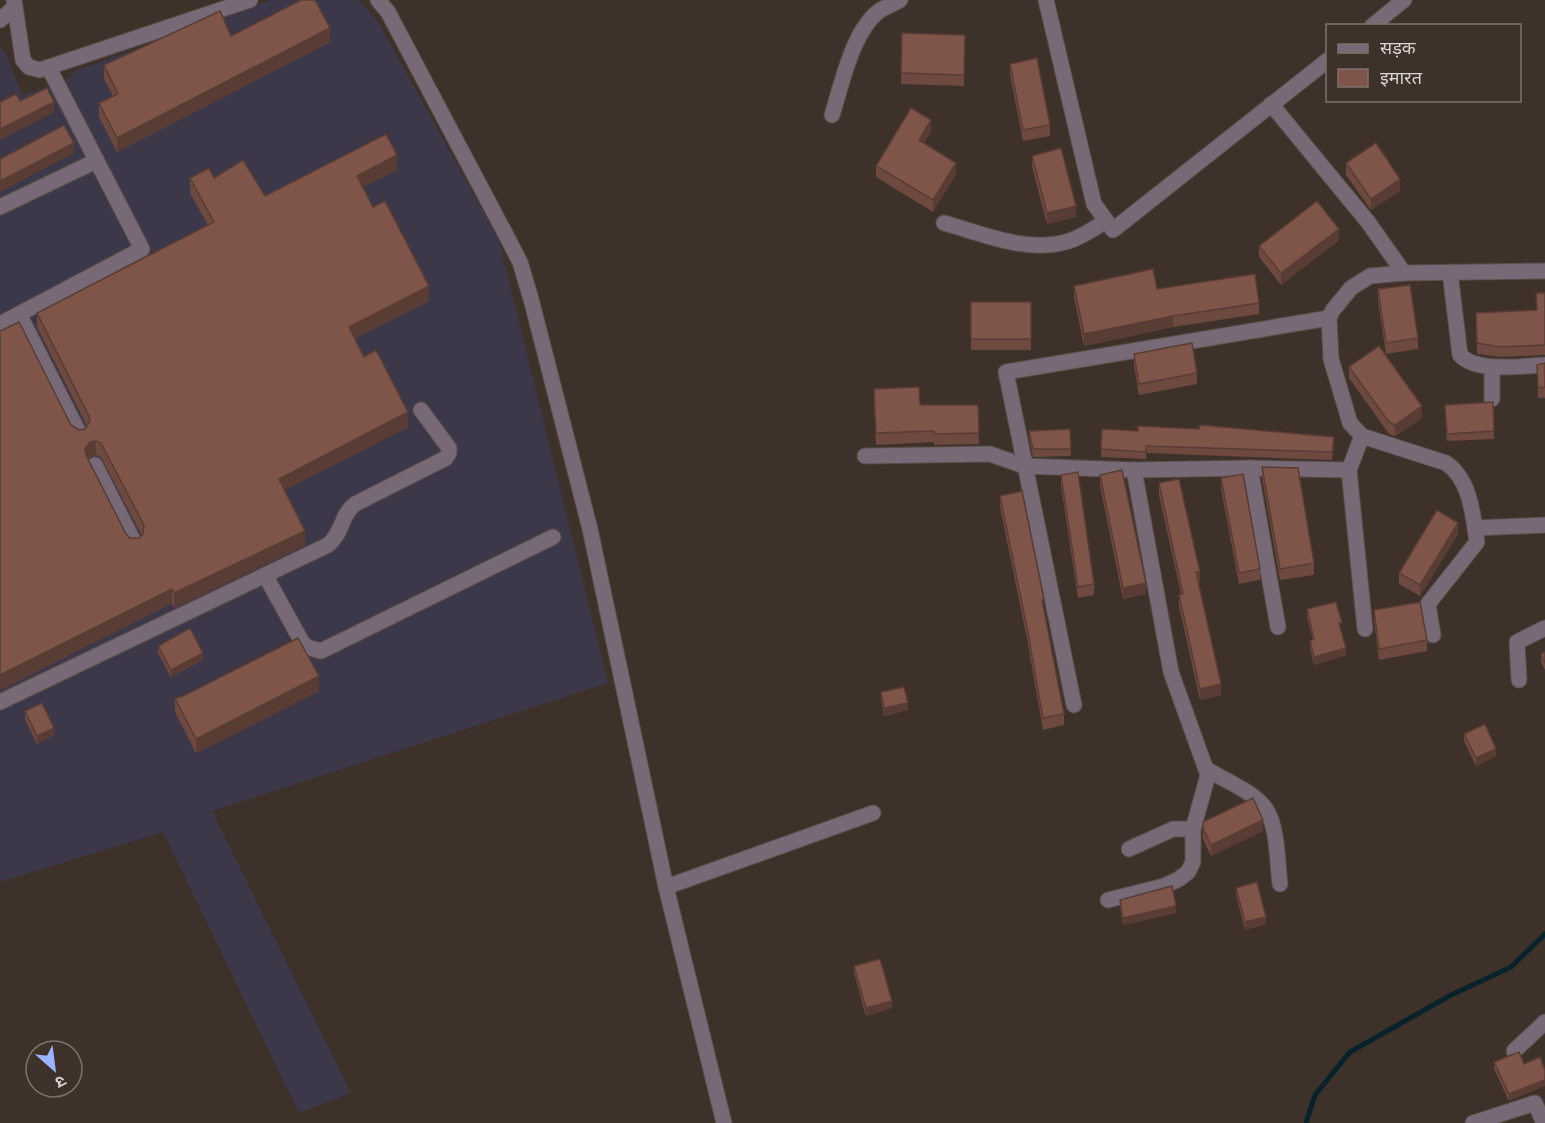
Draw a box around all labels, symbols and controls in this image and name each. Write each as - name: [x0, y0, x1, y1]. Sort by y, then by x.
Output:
- legend: [1326, 24, 1521, 102]
- text: सड़क: [1380, 37, 1417, 59]
- text: इमारत: [1380, 67, 1423, 89]
- north arrow: [24, 1039, 84, 1099]
- text: उ: [52, 1071, 69, 1093]

